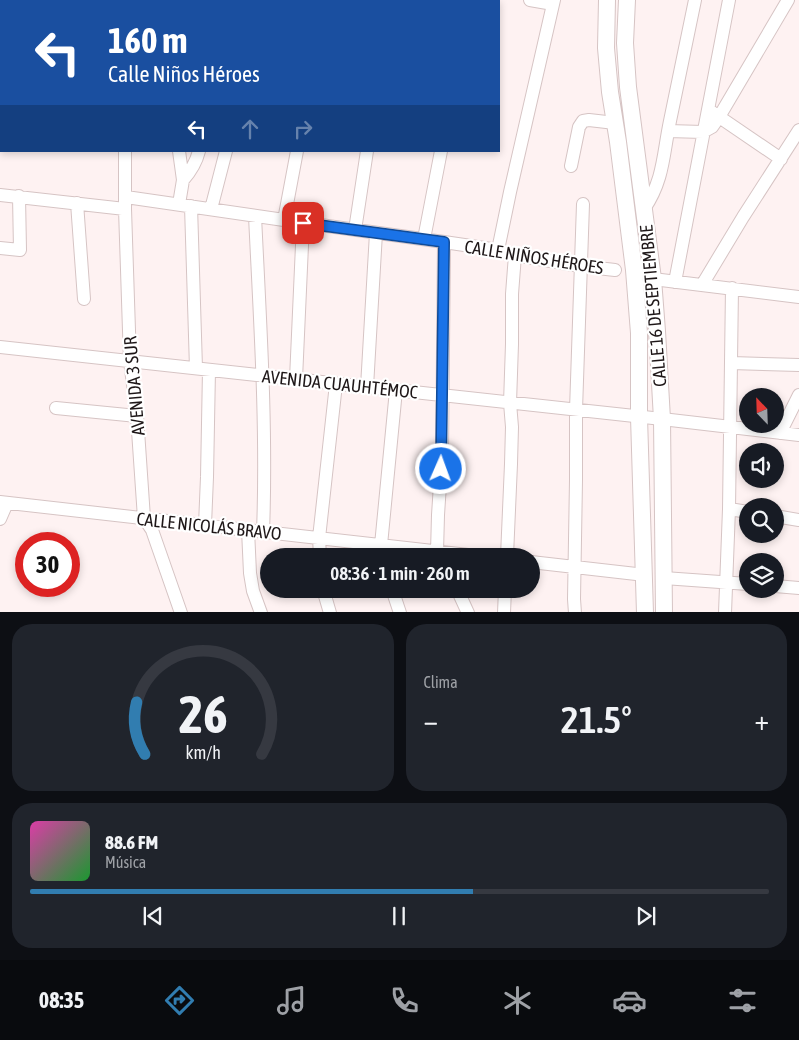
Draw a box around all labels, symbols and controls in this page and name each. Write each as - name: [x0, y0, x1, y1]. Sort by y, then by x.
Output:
- icon: left: [25, 20, 90, 85]
- text: 160 m: [108, 20, 187, 60]
- text: Calle Niños Héroes: [108, 61, 260, 87]
- icon: left: [183, 115, 211, 143]
- icon: ahead: [236, 115, 264, 143]
- icon: right: [289, 115, 317, 143]
- pin: [282, 202, 324, 244]
- icon: arrive: [289, 209, 317, 237]
- street label: CALLE 16 DE SEPTIEMBRE: [635, 224, 671, 388]
- street label: CALLE NIÑOS HÉROES: [463, 236, 605, 278]
- street label: AVENIDA 3 SUR: [119, 335, 149, 437]
- street label: AVENIDA CUAUHTÉMOC: [261, 365, 419, 403]
- north arrow: [739, 388, 784, 432]
- map controls: [739, 388, 784, 598]
- position arrow: [414, 442, 466, 494]
- button: sound: [739, 443, 784, 488]
- button: search: [739, 498, 784, 543]
- street label: CALLE NICOLÁS BRAVO: [136, 508, 282, 544]
- speed limit sign: 30: [15, 532, 80, 597]
- button: layers: [739, 553, 784, 598]
- text: 08:36 · 1 min · 260 m: [330, 562, 470, 584]
- text: Clima: [424, 673, 458, 691]
- text: 26: [178, 684, 227, 744]
- text: 21.5°: [561, 698, 632, 741]
- text: −: [424, 704, 438, 736]
- text: +: [754, 704, 769, 736]
- text: km/h: [185, 742, 220, 763]
- text: 88.6 FM: [105, 831, 158, 853]
- text: Música: [105, 853, 146, 871]
- icon: previous: [139, 902, 167, 930]
- icon: pause: [385, 902, 413, 930]
- icon: next: [632, 902, 660, 930]
- icon: directions: [162, 983, 197, 1018]
- icon: music: [274, 983, 309, 1018]
- icon: phone: [387, 983, 422, 1018]
- icon: climate: [500, 983, 535, 1018]
- icon: car: [612, 983, 647, 1018]
- icon: filters: [725, 983, 760, 1018]
- text: 08:35: [39, 987, 84, 1013]

